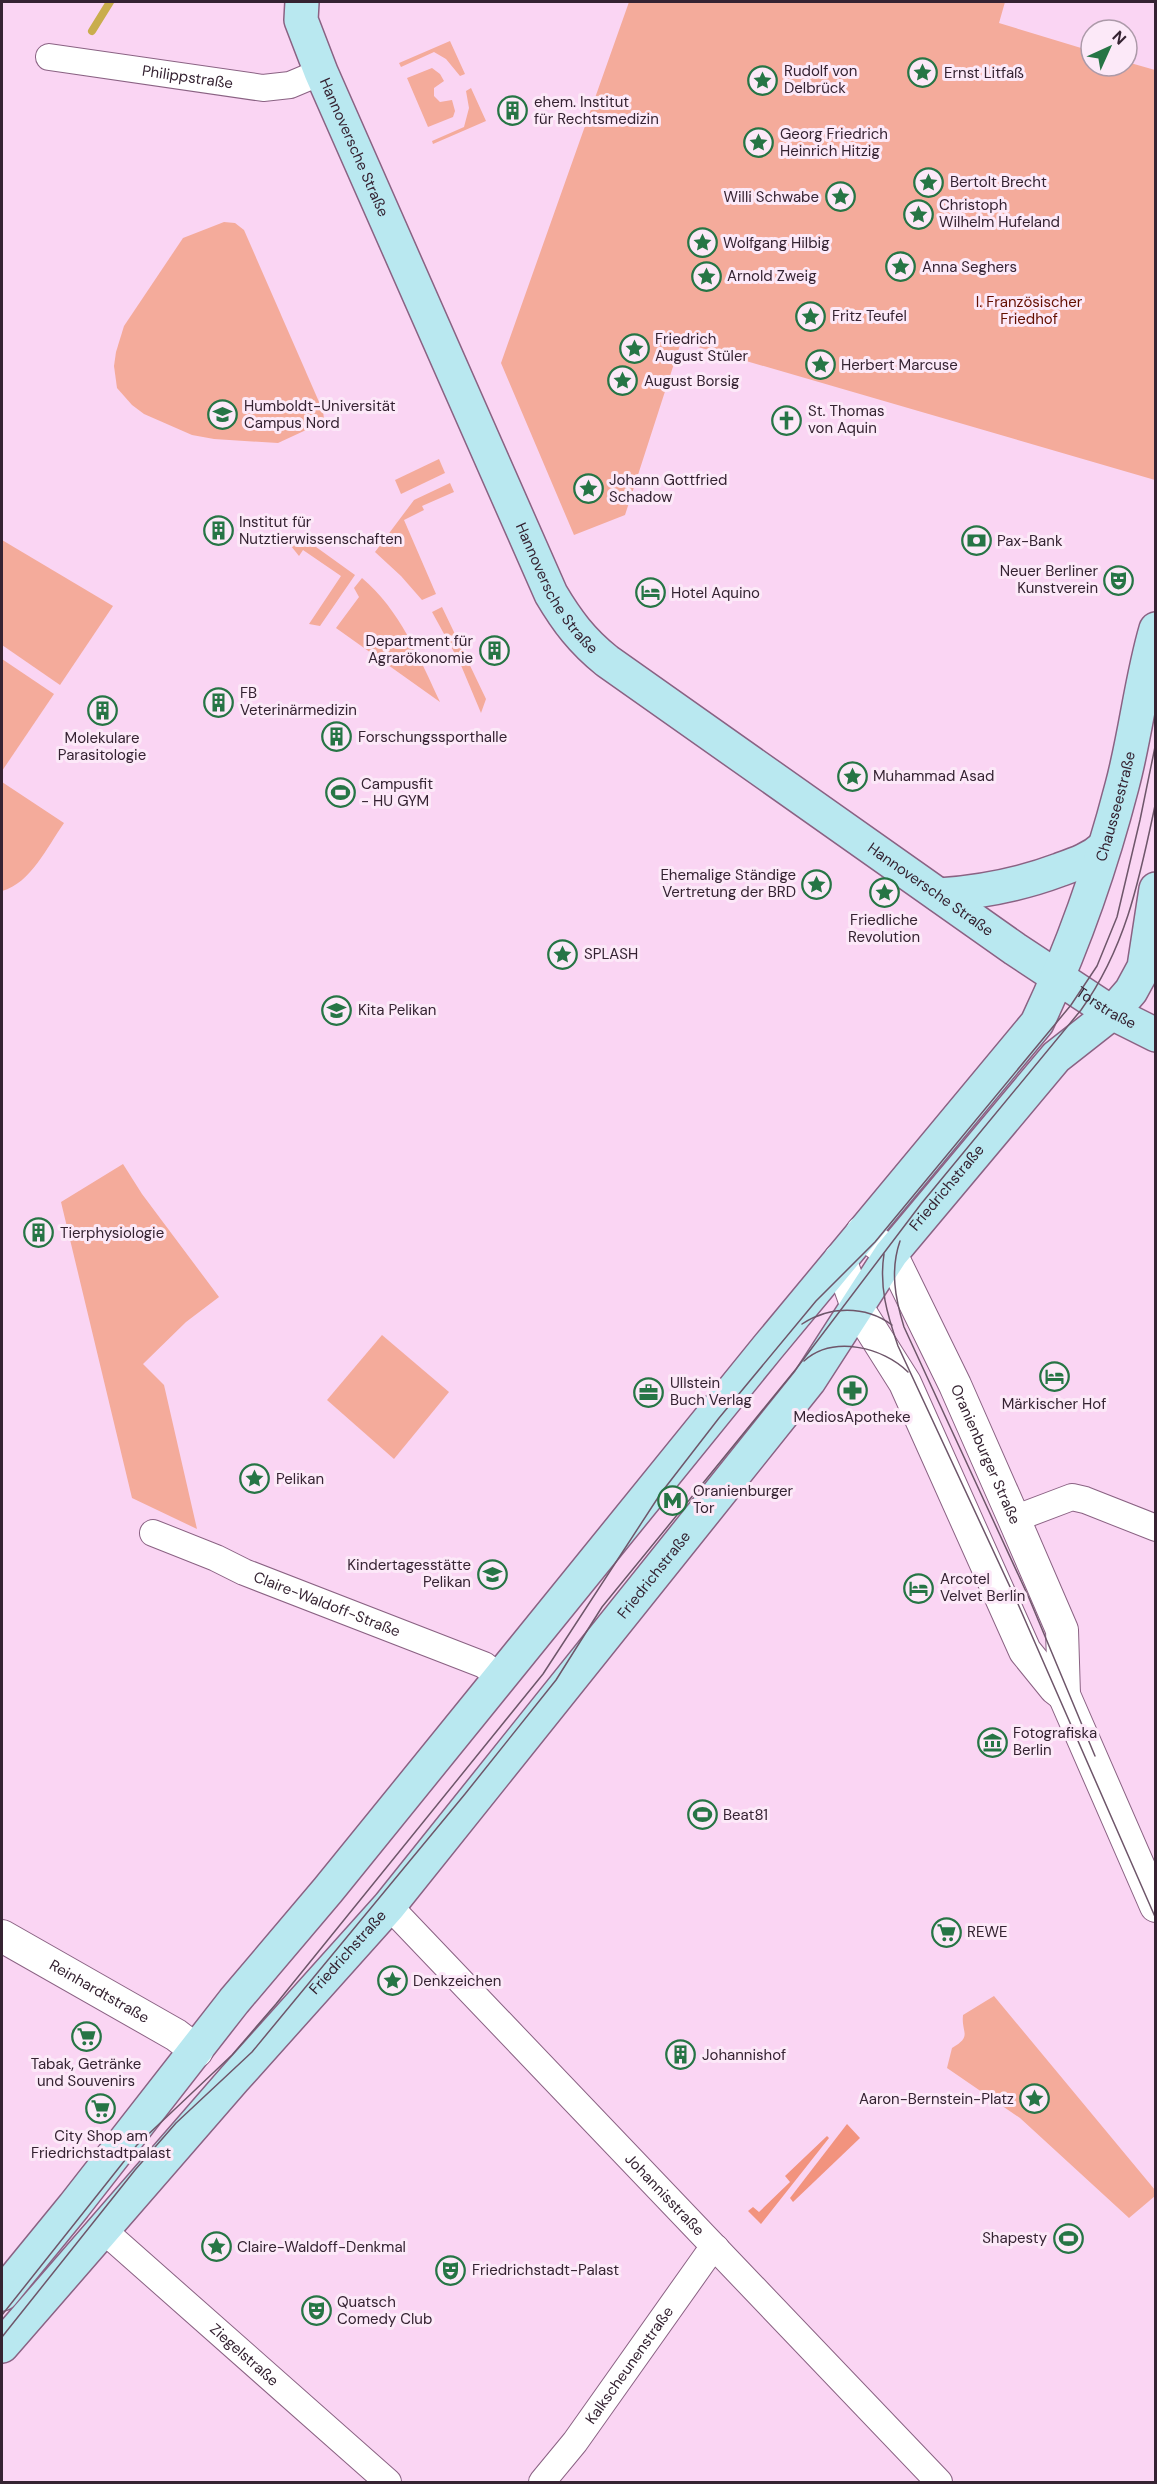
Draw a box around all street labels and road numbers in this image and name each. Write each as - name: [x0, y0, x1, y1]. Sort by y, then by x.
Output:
- street label: Philippstraße: [141, 61, 234, 94]
- street label: Hannoversche Straße: [315, 75, 393, 220]
- street label: Hannoversche Straße: [511, 520, 602, 658]
- street label: Chausseestraße: [1091, 749, 1140, 864]
- street label: Hannoversche Straße: [864, 838, 997, 941]
- street label: Torstraße: [1072, 982, 1139, 1033]
- street label: Friedrichstraße: [905, 1140, 988, 1235]
- street label: Oranienburger Straße: [946, 1381, 1025, 1527]
- street label: Friedrichstraße: [613, 1527, 695, 1623]
- street label: Claire-Waldoff-Straße: [251, 1567, 403, 1642]
- street label: Friedrichstraße: [305, 1906, 391, 1999]
- street label: Reinhardtstraße: [46, 1955, 153, 2028]
- street label: Johannisstraße: [620, 2149, 709, 2240]
- street label: Kalkscheunenstraße: [581, 2302, 678, 2428]
- street label: Ziegelstraße: [206, 2319, 283, 2391]

